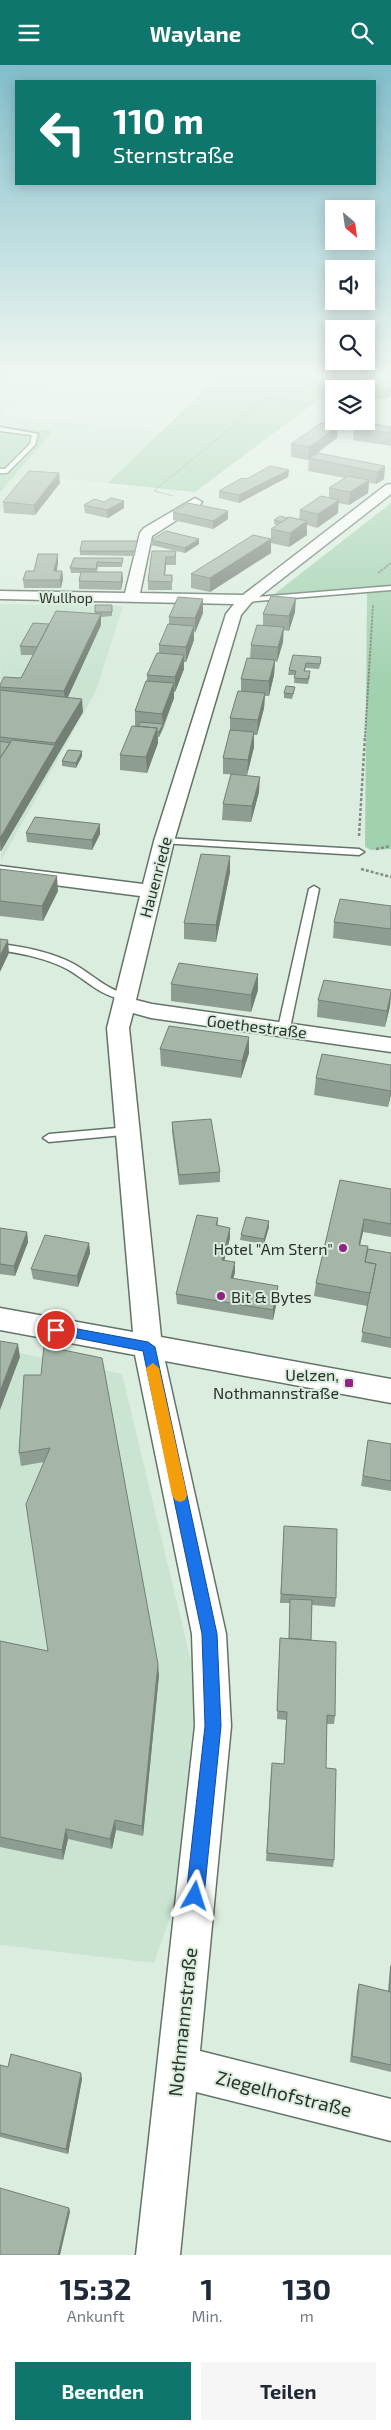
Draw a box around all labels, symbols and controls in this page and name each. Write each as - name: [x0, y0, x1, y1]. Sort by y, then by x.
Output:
- icon: menu: [15, 19, 43, 47]
- icon: search: [348, 19, 376, 47]
- text: Waylane: [150, 20, 241, 46]
- text: 110 m: [113, 99, 204, 141]
- icon: left: [30, 100, 95, 165]
- text: Sternstraße: [113, 141, 234, 167]
- north arrow: [325, 200, 375, 250]
- map controls: [325, 200, 375, 430]
- button: sound: [325, 260, 375, 310]
- button: search: [325, 320, 375, 370]
- button: layers: [325, 380, 375, 430]
- street label: Wullhop: [39, 589, 93, 606]
- street label: Hauenriede: [135, 834, 175, 920]
- street label: Goethestraße: [206, 1010, 308, 1042]
- place label: Hotel "Am Stern": [213, 1239, 333, 1258]
- marker: Hotel "Am Stern": [337, 1242, 349, 1254]
- place label: Bit & Bytes: [231, 1287, 312, 1306]
- marker: Bit & Bytes: [215, 1290, 227, 1302]
- pin: [35, 1309, 77, 1351]
- icon: arrive: [42, 1316, 70, 1344]
- place label: Uelzen, Nothmannstraße: [213, 1365, 339, 1402]
- marker: Uelzen, Nothmannstraße: [343, 1377, 355, 1389]
- position arrow: [168, 1869, 220, 1921]
- street label: Nothmannstraße: [163, 1946, 201, 2098]
- street label: Ziegelhofstraße: [214, 2065, 354, 2121]
- text: 15:32: [60, 2270, 132, 2306]
- text: 1: [200, 2270, 213, 2306]
- text: 130: [282, 2270, 331, 2306]
- text: Ankunft: [67, 2306, 125, 2325]
- text: Min.: [191, 2306, 222, 2325]
- text: m: [300, 2306, 314, 2325]
- button: Beenden: [15, 2362, 191, 2420]
- button: Teilen: [201, 2362, 376, 2420]

